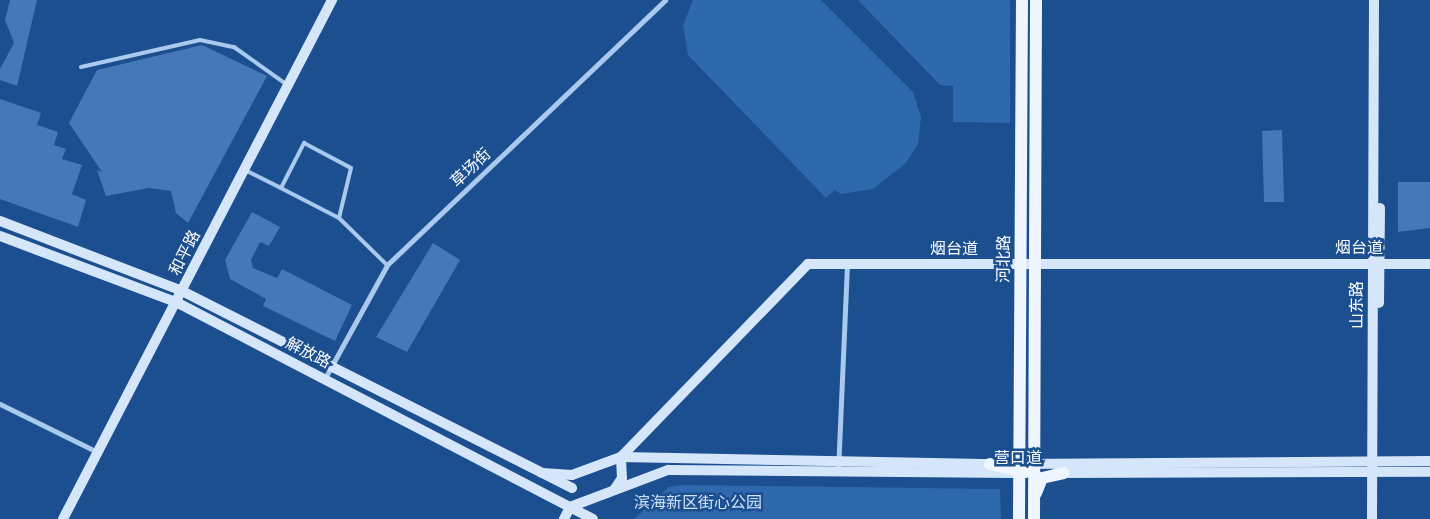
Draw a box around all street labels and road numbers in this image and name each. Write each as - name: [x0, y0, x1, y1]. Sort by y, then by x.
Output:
- street label: 草场街: [447, 145, 495, 191]
- street label: 和平路: [166, 227, 204, 279]
- street label: 河北路: [994, 235, 1014, 283]
- street label: 烟台道: [1335, 238, 1383, 258]
- street label: 烟台道: [930, 239, 978, 259]
- street label: 山东路: [1347, 281, 1367, 329]
- street label: 解放路: [282, 334, 334, 372]
- street label: 营口道: [994, 448, 1042, 468]

